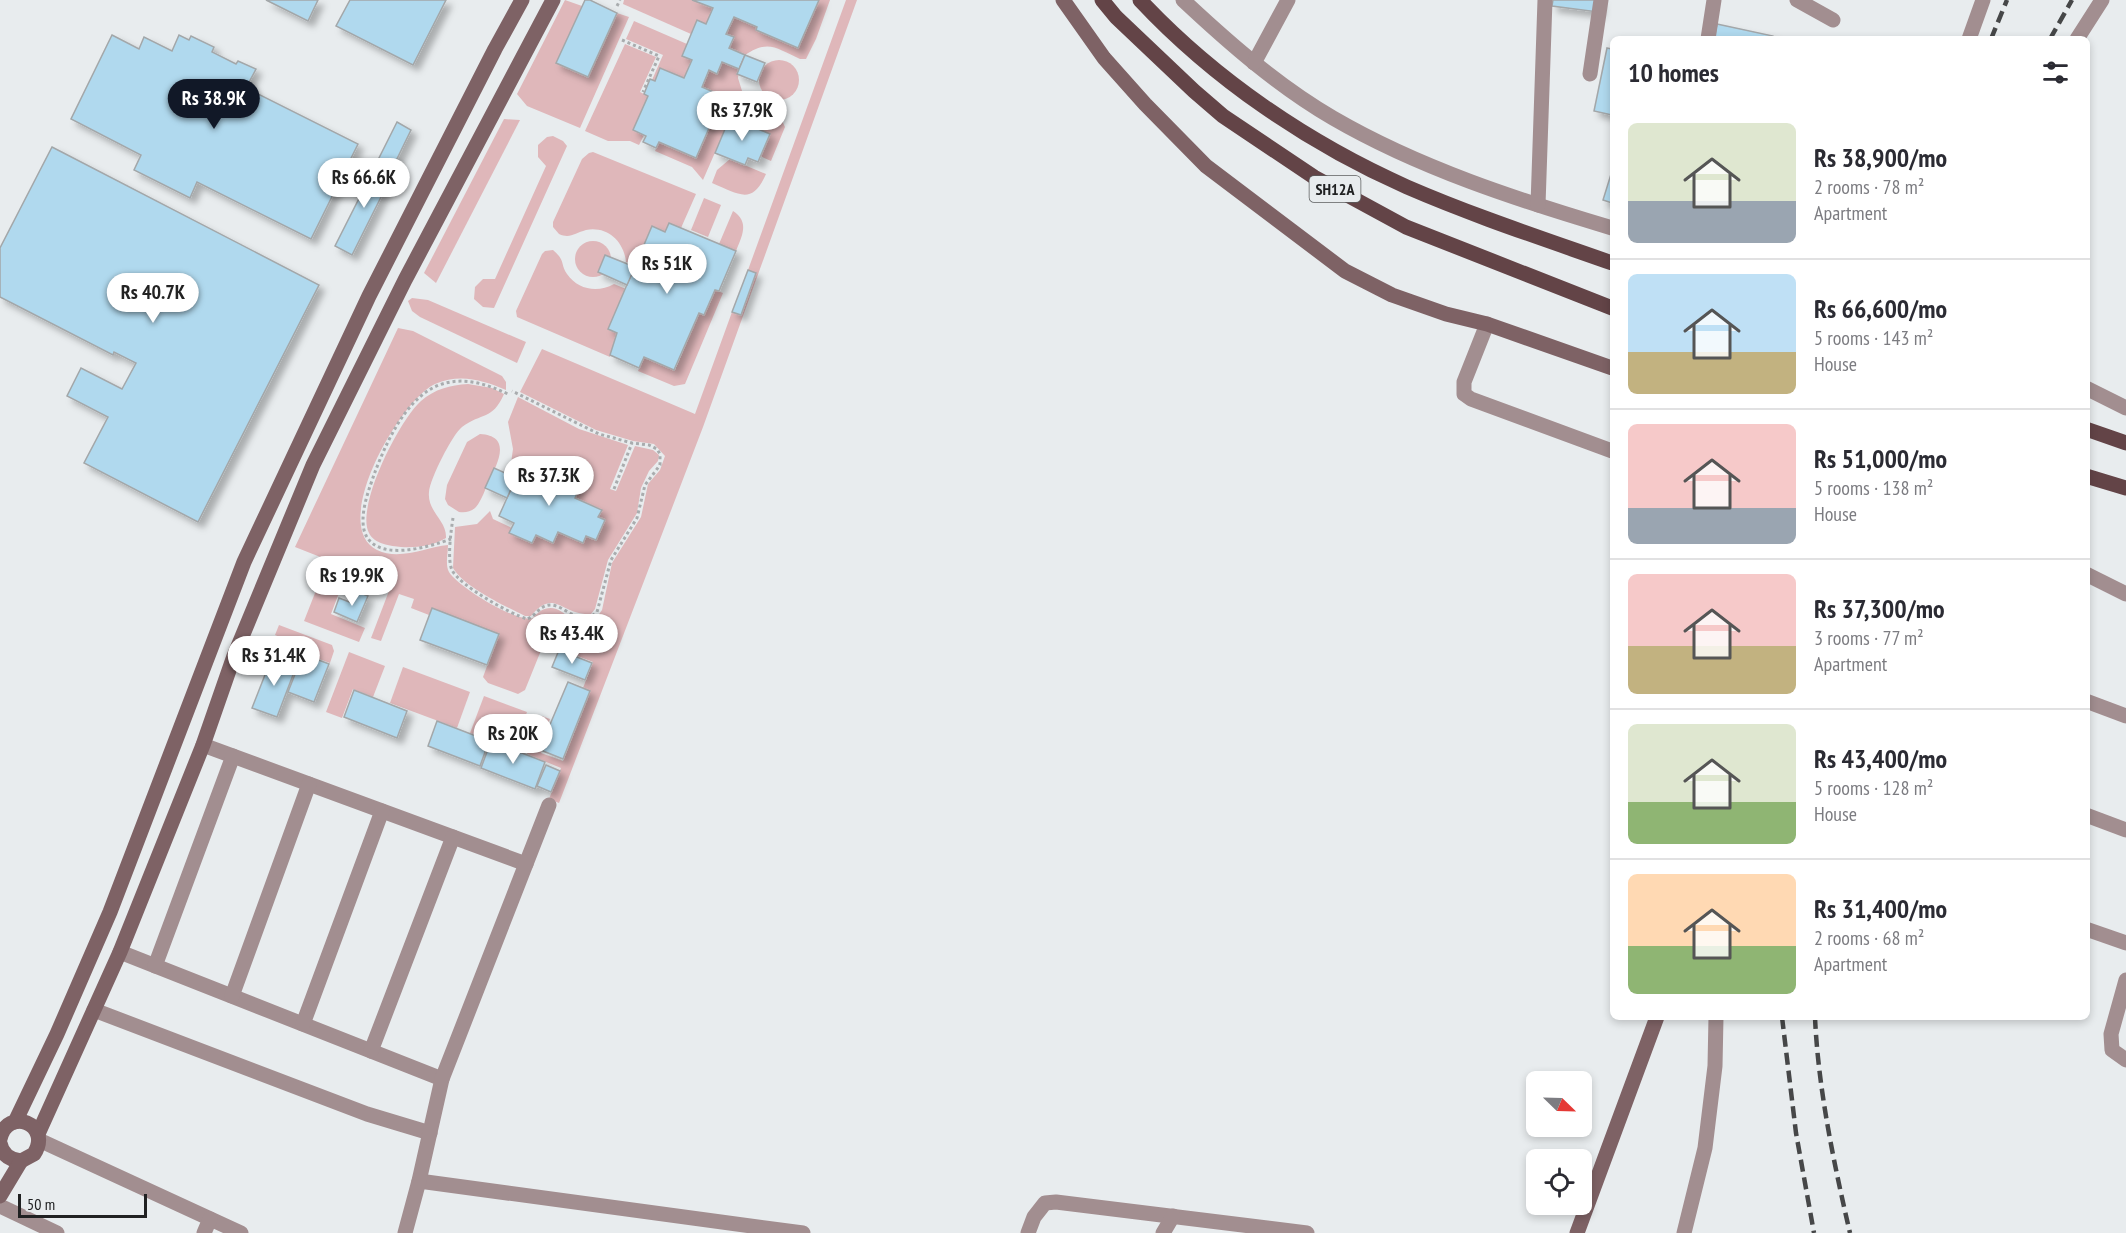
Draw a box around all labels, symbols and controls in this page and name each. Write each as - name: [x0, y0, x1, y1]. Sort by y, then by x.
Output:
- text: 10 homes: [1628, 56, 1719, 89]
- icon: filters: [2039, 56, 2072, 89]
- pin: Rs 38.9K: [152, 79, 276, 130]
- text: Rs 38.9K: [182, 85, 246, 111]
- pin: Rs 37.9K: [680, 91, 804, 142]
- text: Rs 37.9K: [711, 97, 773, 123]
- text: Rs 38,900/mo: [1814, 141, 1947, 174]
- icon: home: [1676, 147, 1748, 219]
- pin: Rs 66.6K: [302, 158, 426, 209]
- text: Rs 66.6K: [332, 164, 396, 190]
- text: 2 rooms · 78 m²: [1814, 174, 1924, 200]
- road number: SH12A: [1310, 176, 1360, 202]
- text: Apartment: [1814, 200, 1887, 226]
- pin: Rs 51K: [618, 244, 716, 295]
- text: Rs 51K: [642, 250, 692, 276]
- pin: Rs 40.7K: [91, 273, 215, 324]
- text: Rs 40.7K: [121, 279, 185, 305]
- text: Rs 66,600/mo: [1814, 292, 1947, 325]
- icon: home: [1676, 298, 1748, 370]
- text: 5 rooms · 143 m²: [1814, 325, 1933, 351]
- text: House: [1814, 351, 1857, 377]
- text: Rs 51,000/mo: [1814, 442, 1947, 475]
- icon: home: [1676, 448, 1748, 520]
- pin: Rs 37.3K: [487, 456, 611, 507]
- text: Rs 37.3K: [518, 462, 580, 488]
- text: 5 rooms · 138 m²: [1814, 475, 1933, 501]
- text: House: [1814, 501, 1857, 527]
- pin: Rs 19.9K: [290, 556, 414, 607]
- text: Rs 19.9K: [320, 562, 384, 588]
- text: Rs 37,300/mo: [1814, 592, 1945, 625]
- icon: home: [1676, 598, 1748, 670]
- pin: Rs 43.4K: [510, 614, 634, 665]
- text: Rs 43.4K: [540, 620, 604, 646]
- text: 3 rooms · 77 m²: [1814, 625, 1924, 651]
- pin: Rs 31.4K: [212, 636, 336, 687]
- text: Rs 31.4K: [242, 642, 306, 668]
- text: Apartment: [1814, 651, 1887, 677]
- pin: Rs 20K: [464, 714, 562, 765]
- text: Rs 20K: [488, 720, 538, 746]
- text: Rs 43,400/mo: [1814, 742, 1947, 775]
- icon: home: [1676, 748, 1748, 820]
- text: 5 rooms · 128 m²: [1814, 775, 1933, 801]
- text: House: [1814, 801, 1857, 827]
- text: Rs 31,400/mo: [1814, 892, 1947, 925]
- icon: home: [1676, 898, 1748, 970]
- text: 2 rooms · 68 m²: [1814, 925, 1924, 951]
- text: Apartment: [1814, 951, 1887, 977]
- north arrow: [1526, 1071, 1592, 1137]
- map controls: [1526, 1071, 1592, 1215]
- button: locate: [1526, 1149, 1592, 1215]
- scale bar: [18, 1191, 147, 1218]
- text: 50 m: [27, 1194, 55, 1214]

